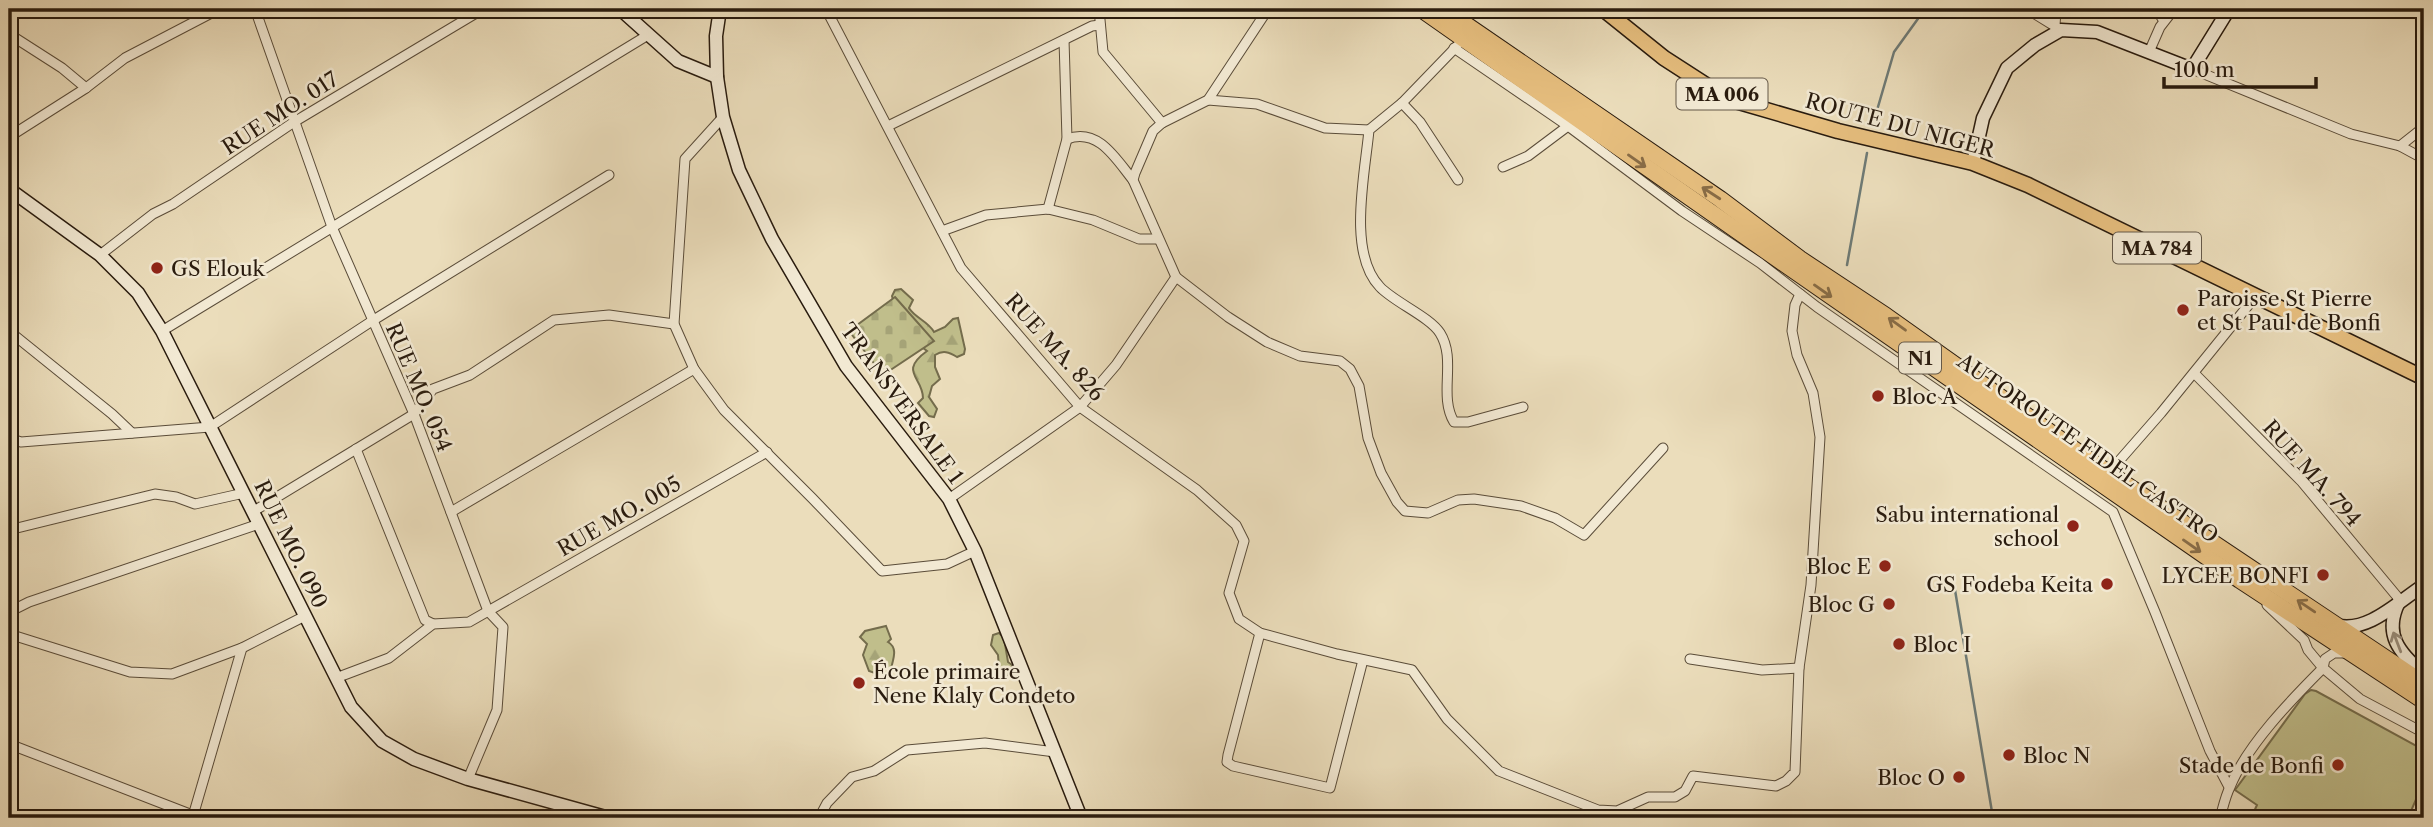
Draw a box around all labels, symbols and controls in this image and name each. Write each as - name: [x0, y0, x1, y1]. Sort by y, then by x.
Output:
- scale bar: [2164, 46, 2316, 90]
- text: 100 m: [2174, 57, 2235, 82]
- street label: RUE MO. 017: [217, 66, 343, 160]
- road number: MA 006: [1676, 78, 1768, 110]
- street label: ROUTE DU NIGER: [1803, 88, 1999, 163]
- one-way arrow: [1627, 154, 1646, 168]
- one-way arrow: [1702, 186, 1721, 200]
- road number: MA 784: [2113, 232, 2201, 264]
- place label: GS Elouk: [171, 256, 266, 281]
- marker: GS Elouk: [149, 260, 165, 276]
- one-way arrow: [1813, 284, 1832, 298]
- place label: Paroisse St Pierre et St Paul de Bonfi: [2197, 286, 2381, 335]
- street label: RUE MA. 826: [1000, 288, 1110, 406]
- marker: Paroisse St Pierre et St Paul de Bonfi: [2175, 302, 2191, 318]
- one-way arrow: [1888, 317, 1907, 331]
- street label: TRANSVERSALE 1: [835, 318, 969, 488]
- street label: RUE MO. 054: [381, 319, 457, 455]
- road number: N1: [1899, 342, 1941, 374]
- street label: AUTOROUTE FIDEL CASTRO: [1952, 348, 2223, 548]
- place label: Bloc A: [1892, 384, 1957, 409]
- marker: Bloc A: [1870, 388, 1886, 404]
- street label: RUE MA. 794: [2258, 415, 2366, 531]
- street label: RUE MO. 005: [553, 471, 685, 561]
- street label: RUE MO. 090: [249, 476, 333, 612]
- place label: Sabu international school: [1875, 502, 2059, 551]
- marker: Sabu international school: [2065, 518, 2081, 534]
- one-way arrow: [2182, 539, 2201, 553]
- place label: Bloc E: [1806, 554, 1871, 579]
- marker: Bloc E: [1877, 558, 1893, 574]
- place label: LYCEE BONFI: [2161, 563, 2309, 588]
- marker: LYCEE BONFI: [2315, 567, 2331, 583]
- place label: GS Fodeba Keita: [1926, 572, 2094, 597]
- marker: GS Fodeba Keita: [2099, 576, 2115, 592]
- place label: Bloc G: [1808, 592, 1875, 617]
- marker: Bloc G: [1881, 596, 1897, 612]
- one-way arrow: [2297, 599, 2316, 614]
- place label: Bloc I: [1913, 632, 1971, 657]
- one-way arrow: [2390, 632, 2402, 653]
- marker: Bloc I: [1891, 636, 1907, 652]
- place label: École primaire Nene Klaly Condeto: [873, 659, 1076, 708]
- marker: École primaire Nene Klaly Condeto: [851, 675, 867, 691]
- place label: Bloc N: [2023, 743, 2091, 768]
- marker: Bloc N: [2001, 747, 2017, 763]
- place label: Stade de Bonfi: [2179, 753, 2324, 778]
- marker: Stade de Bonfi: [2330, 757, 2346, 773]
- place label: Bloc O: [1877, 765, 1945, 790]
- marker: Bloc O: [1951, 769, 1967, 785]

